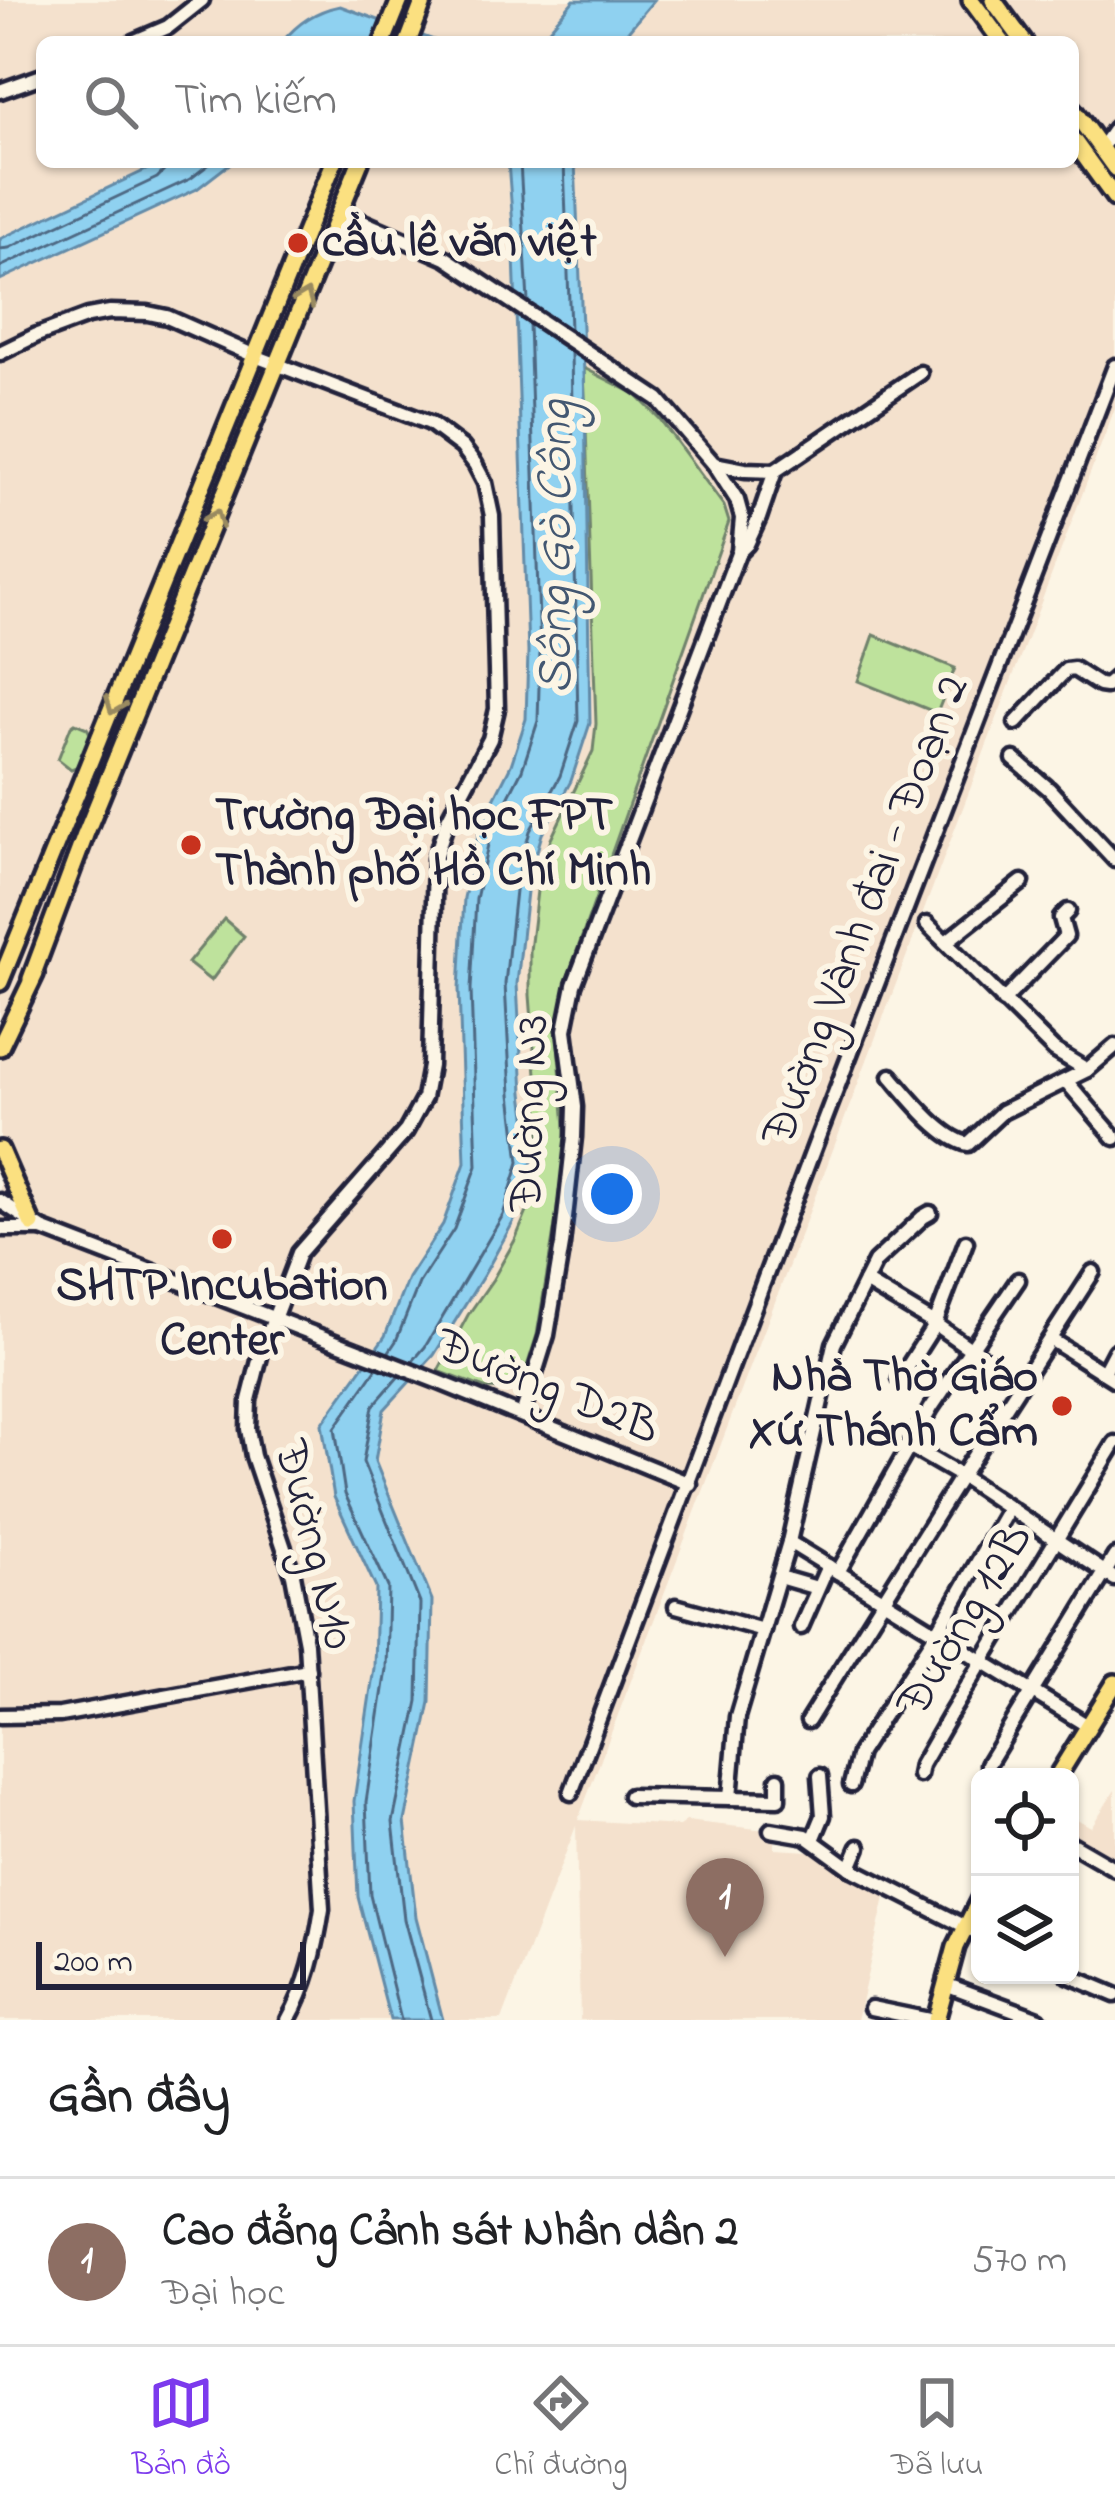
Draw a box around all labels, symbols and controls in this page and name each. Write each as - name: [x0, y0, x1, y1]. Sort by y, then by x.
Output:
- search box: [36, 36, 1079, 168]
- icon: search: [78, 69, 144, 135]
- text: Tìm kiếm: [174, 69, 337, 135]
- place label: cầu lê văn việt: [322, 208, 598, 278]
- marker: cầu lê văn việt: [285, 230, 311, 256]
- one-way arrow: [291, 288, 315, 309]
- water label: Sông Gò Công: [520, 399, 595, 694]
- one-way arrow: [201, 508, 225, 529]
- street label: Đường Vành đai - Đoạn 2: [745, 665, 990, 1158]
- one-way arrow: [104, 694, 129, 715]
- place label: Trường Đại học FPT Thành phố Hồ Chí Minh: [215, 782, 651, 907]
- marker: Trường Đại học FPT Thành phố Hồ Chí Minh: [178, 832, 204, 858]
- street label: Đường N3: [493, 1013, 570, 1214]
- your location: [582, 1164, 642, 1224]
- marker: SHTP Incubation Center: [209, 1226, 235, 1252]
- place label: SHTP Incubation Center: [56, 1252, 388, 1377]
- street label: Đường D2B: [423, 1311, 670, 1466]
- place label: Nhà Thờ Giáo Xứ Thánh Cẩm: [748, 1343, 1038, 1468]
- marker: Nhà Thờ Giáo Xứ Thánh Cẩm: [1049, 1393, 1075, 1419]
- street label: Đường N10: [252, 1432, 373, 1657]
- street label: Đường 12B: [880, 1510, 1053, 1733]
- map controls: [971, 1768, 1079, 1984]
- button: locate: [971, 1768, 1079, 1876]
- pin: 1: [686, 1858, 764, 1957]
- button: layers: [971, 1876, 1079, 1984]
- scale bar: [36, 1936, 306, 1989]
- text: 200 m: [54, 1939, 133, 1987]
- text: Gần đây: [48, 2061, 230, 2136]
- text: Cao đẳng Cảnh sát Nhân dân 2: [162, 2200, 738, 2266]
- text: 1: [81, 2233, 93, 2290]
- text: 570 m: [972, 2233, 1067, 2290]
- text: Đại học: [162, 2266, 285, 2323]
- tab: Bản đồ: [132, 2370, 231, 2490]
- tab: Chỉ đường: [494, 2370, 628, 2490]
- tab: Đã lưu: [891, 2370, 983, 2490]

